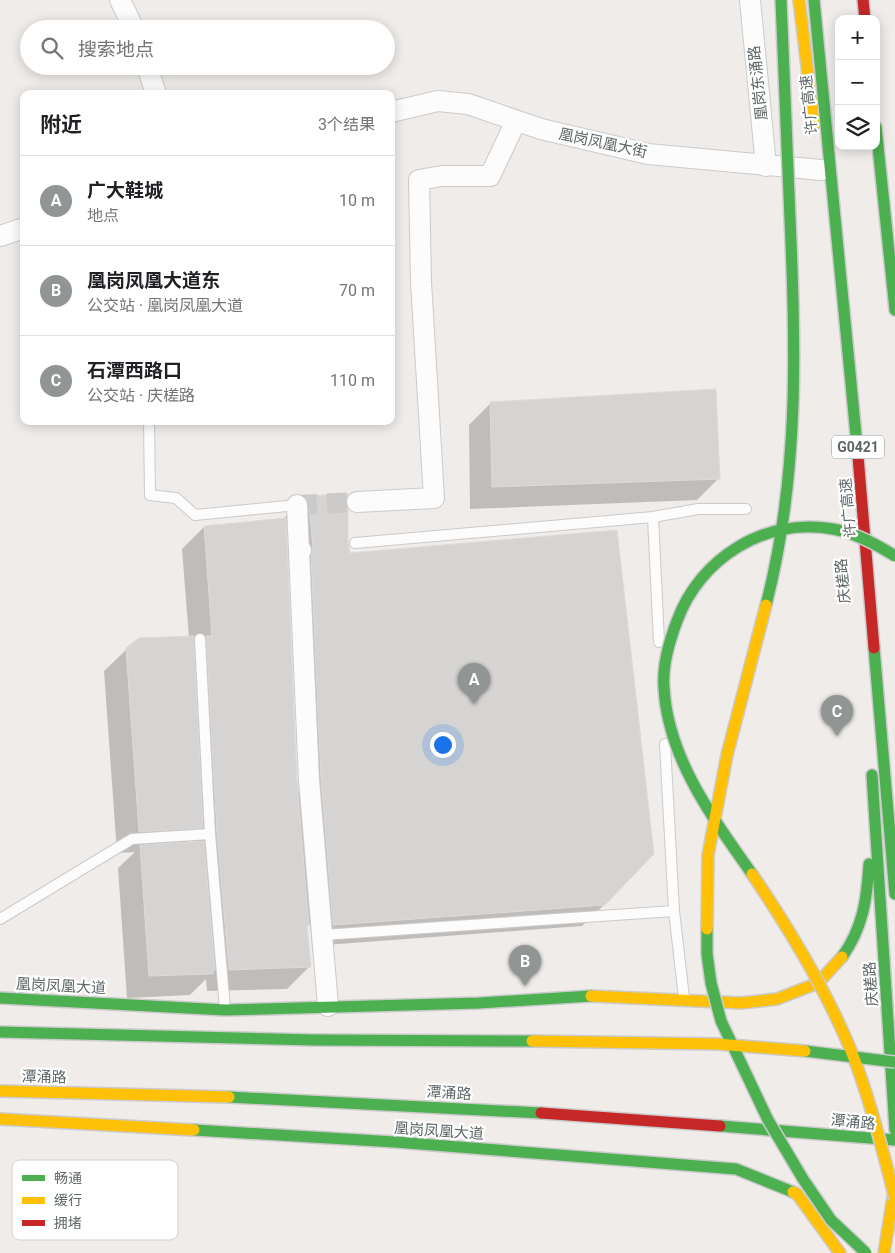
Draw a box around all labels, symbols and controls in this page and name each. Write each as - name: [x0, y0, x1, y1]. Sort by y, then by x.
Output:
- map controls: [835, 15, 880, 150]
- button: +: [835, 15, 880, 60]
- search box: [20, 20, 395, 75]
- icon: search: [38, 34, 66, 62]
- text: 搜索地点: [78, 38, 154, 61]
- street label: 凰岗东涌路: [745, 45, 771, 121]
- button: −: [835, 60, 880, 105]
- street label: 许广高速: [797, 74, 821, 136]
- button: layers: [835, 105, 880, 150]
- text: 附近: [40, 113, 82, 137]
- text: 3个结果: [318, 115, 375, 134]
- street label: 凰岗凤凰大街: [557, 125, 649, 161]
- text: 广大鞋城: [87, 179, 163, 202]
- text: A: [51, 191, 61, 210]
- text: 10 m: [339, 191, 375, 210]
- text: 地点: [87, 206, 119, 225]
- text: 凰岗凤凰大道东: [87, 269, 220, 292]
- text: B: [51, 281, 61, 300]
- text: 70 m: [339, 281, 375, 300]
- text: 公交站 · 凰岗凤凰大道: [87, 296, 243, 315]
- text: 石潭西路口: [87, 359, 182, 382]
- text: C: [51, 371, 61, 390]
- text: 110 m: [330, 371, 375, 390]
- text: 公交站 · 庆槎路: [87, 386, 195, 405]
- road number: G0421: [832, 436, 884, 458]
- street label: 许广高速: [836, 477, 860, 539]
- street label: 庆槎路: [832, 558, 854, 604]
- pin: A: [458, 663, 490, 704]
- pin: C: [821, 695, 853, 736]
- your location: [430, 732, 456, 758]
- pin: B: [509, 945, 541, 986]
- street label: 庆槎路: [860, 961, 882, 1007]
- street label: 凰岗凤凰大道: [16, 975, 106, 997]
- street label: 潭涌路: [21, 1068, 67, 1086]
- street label: 潭涌路: [426, 1083, 472, 1103]
- street label: 潭涌路: [830, 1111, 876, 1133]
- street label: 凰岗凤凰大道: [393, 1119, 485, 1143]
- legend: [12, 1160, 178, 1240]
- text: 畅通: [54, 1170, 82, 1186]
- text: 缓行: [54, 1192, 82, 1208]
- text: 拥堵: [54, 1215, 82, 1231]

